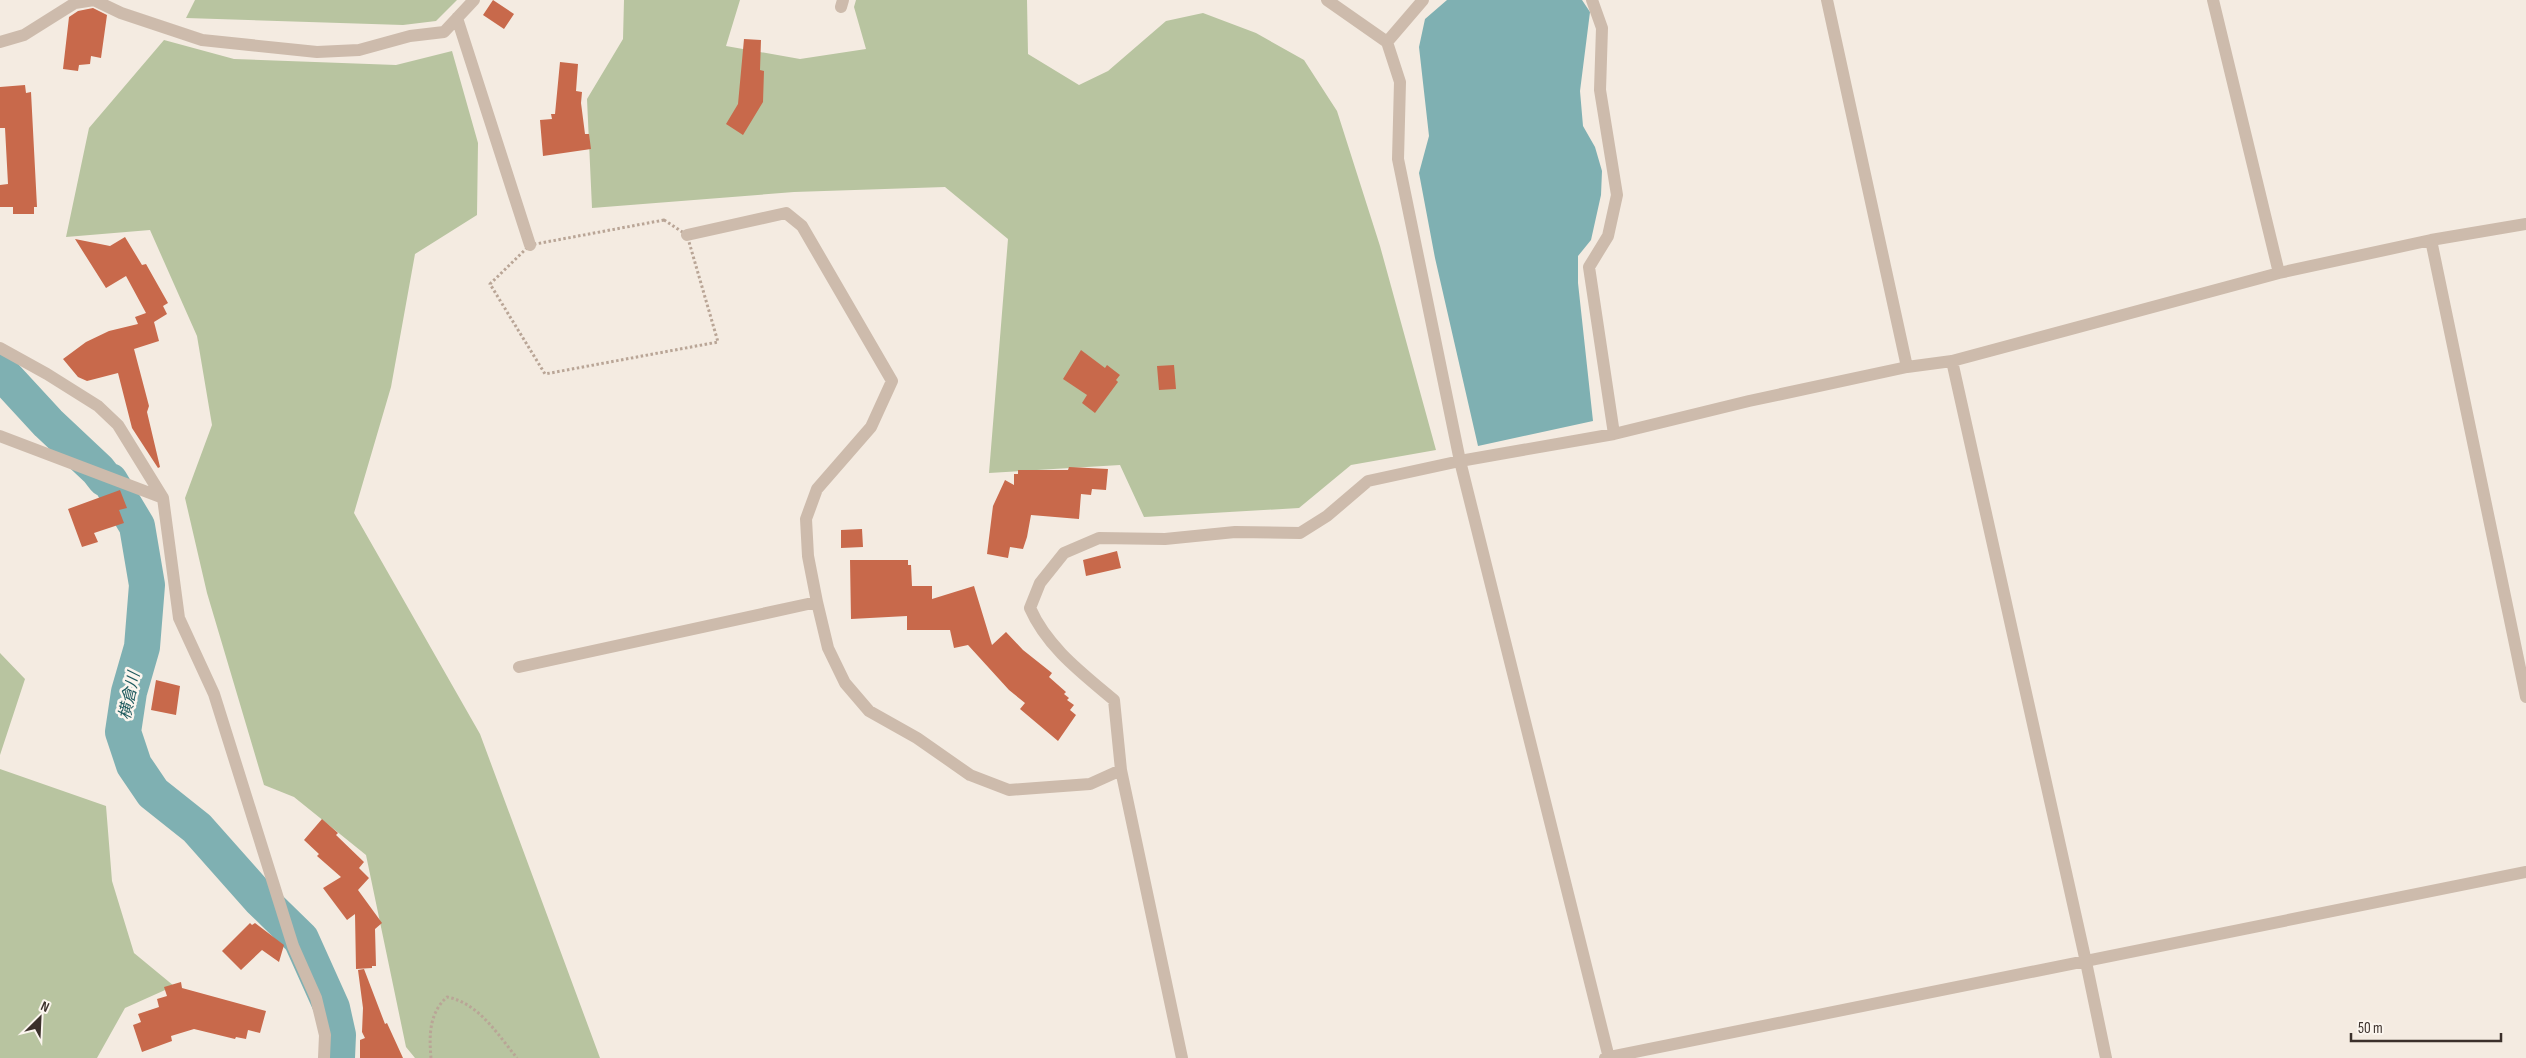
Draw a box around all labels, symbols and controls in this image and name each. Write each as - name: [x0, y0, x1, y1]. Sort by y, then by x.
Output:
- water label: 横倉川: [116, 669, 145, 721]
- north arrow: [15, 993, 65, 1043]
- text: N: [38, 997, 52, 1016]
- scale bar: [2351, 1010, 2501, 1042]
- text: 50 m: [2358, 1019, 2383, 1038]

